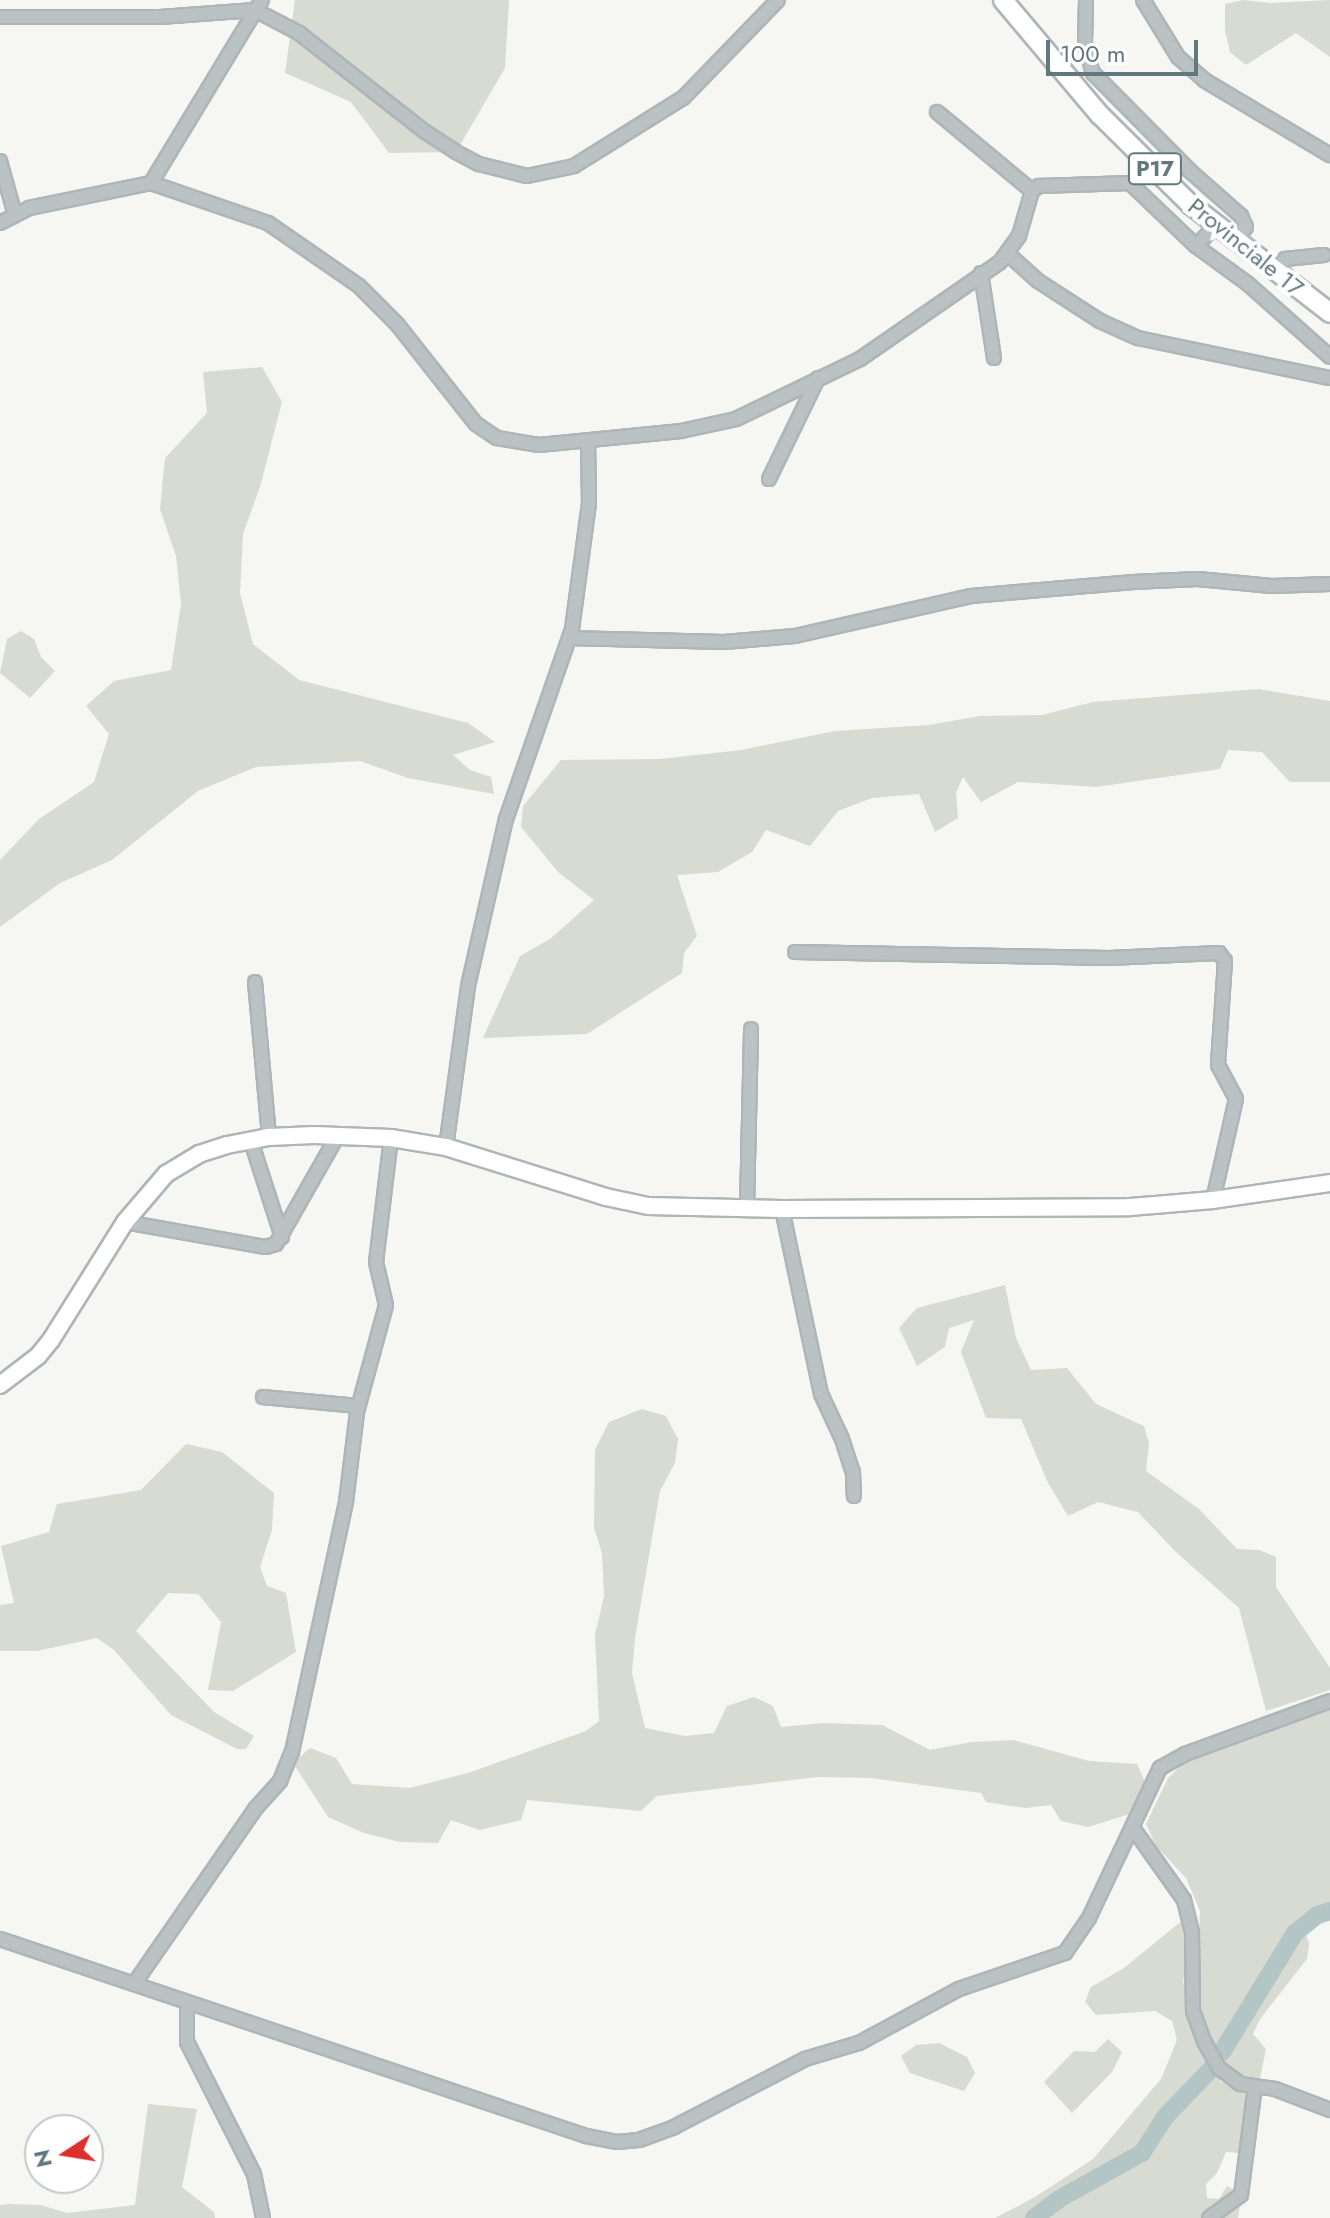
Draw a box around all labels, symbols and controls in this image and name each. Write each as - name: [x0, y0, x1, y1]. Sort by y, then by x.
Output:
- scale bar: [1050, 24, 1202, 74]
- text: 100 m: [1060, 36, 1126, 71]
- road number: P17: [1127, 151, 1183, 187]
- street label: Provinciale 17: [1182, 192, 1310, 302]
- north arrow: [24, 2114, 104, 2194]
- text: N: [25, 2147, 60, 2170]

